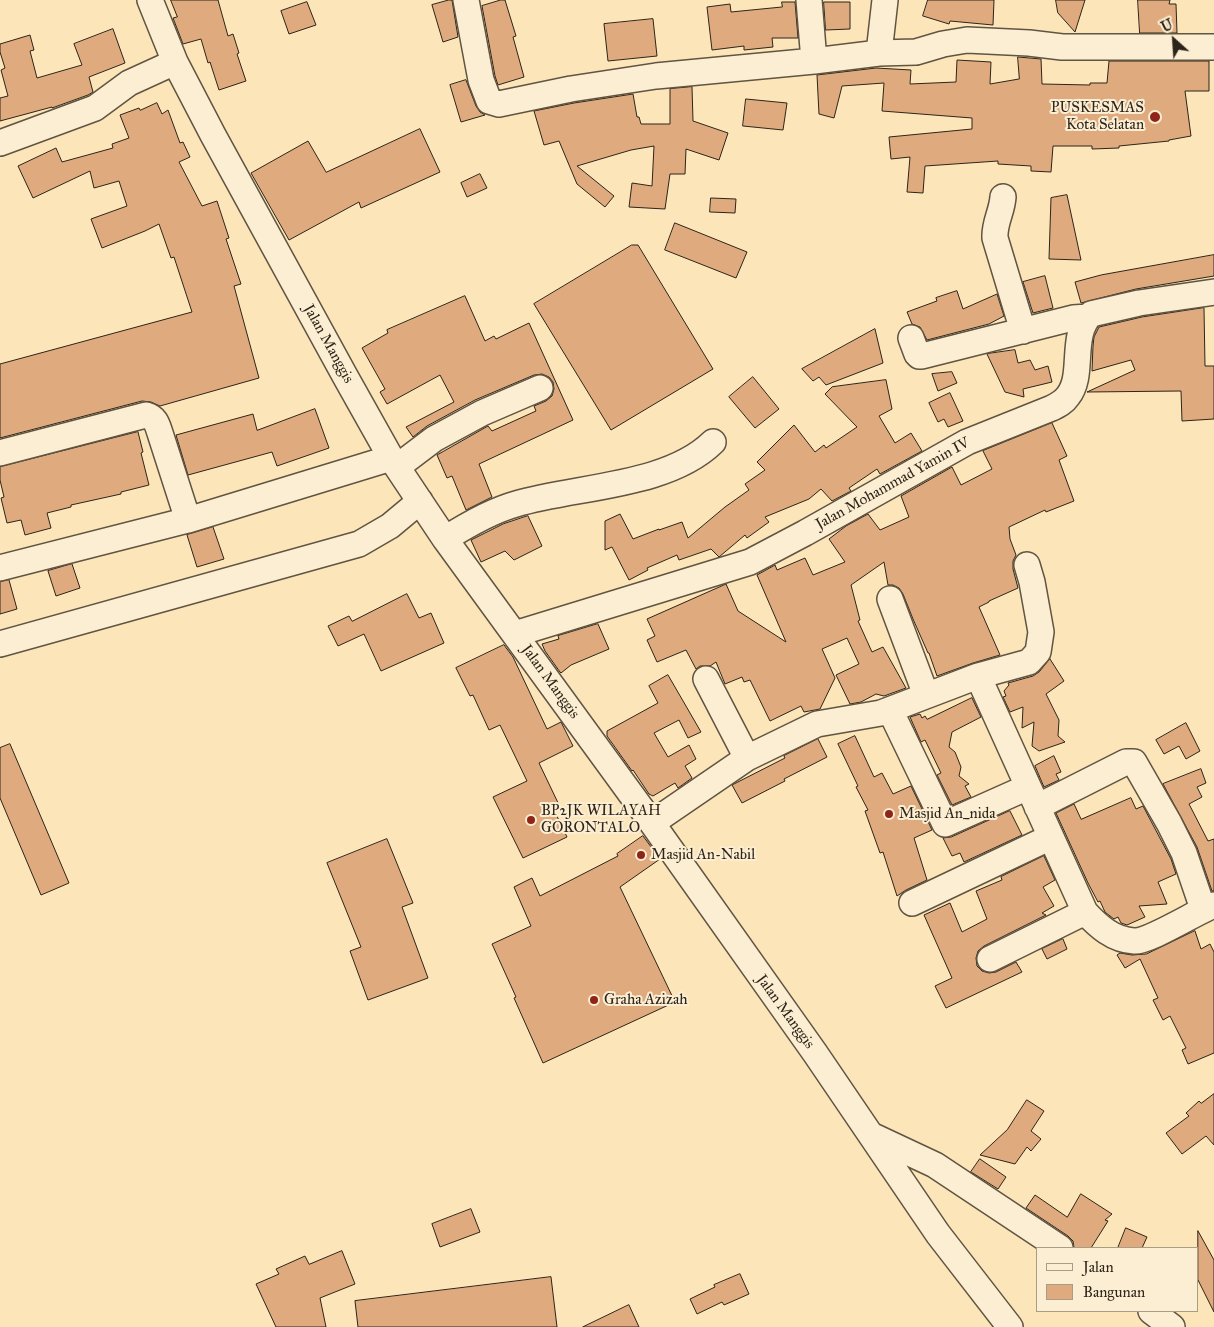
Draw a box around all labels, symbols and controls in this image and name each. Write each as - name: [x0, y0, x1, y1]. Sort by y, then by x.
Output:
- north arrow: [1149, 15, 1199, 65]
- text: U: [1159, 16, 1176, 36]
- place label: PUSKESMAS Kota Selatan: [1051, 99, 1144, 134]
- marker: PUSKESMAS Kota Selatan: [1148, 110, 1162, 124]
- street label: Jalan Manggis: [299, 301, 357, 387]
- street label: Jalan Mohammad Yamin IV: [813, 434, 973, 534]
- street label: Jalan Manggis: [517, 641, 583, 723]
- place label: BP2JK WILAYAH GORONTALO: [541, 802, 661, 837]
- place label: Masjid An_nida: [899, 805, 996, 823]
- marker: Masjid An_nida: [883, 808, 895, 820]
- marker: BP2JK WILAYAH GORONTALO: [525, 814, 537, 826]
- place label: Masjid An-Nabil: [651, 846, 755, 864]
- marker: Masjid An-Nabil: [635, 849, 647, 861]
- street label: Jalan Manggis: [752, 971, 818, 1053]
- place label: Graha Azizah: [604, 991, 688, 1009]
- marker: Graha Azizah: [588, 994, 600, 1006]
- legend: [1036, 1247, 1199, 1312]
- text: Jalan: [1083, 1258, 1114, 1276]
- text: Bangunan: [1083, 1283, 1145, 1301]

